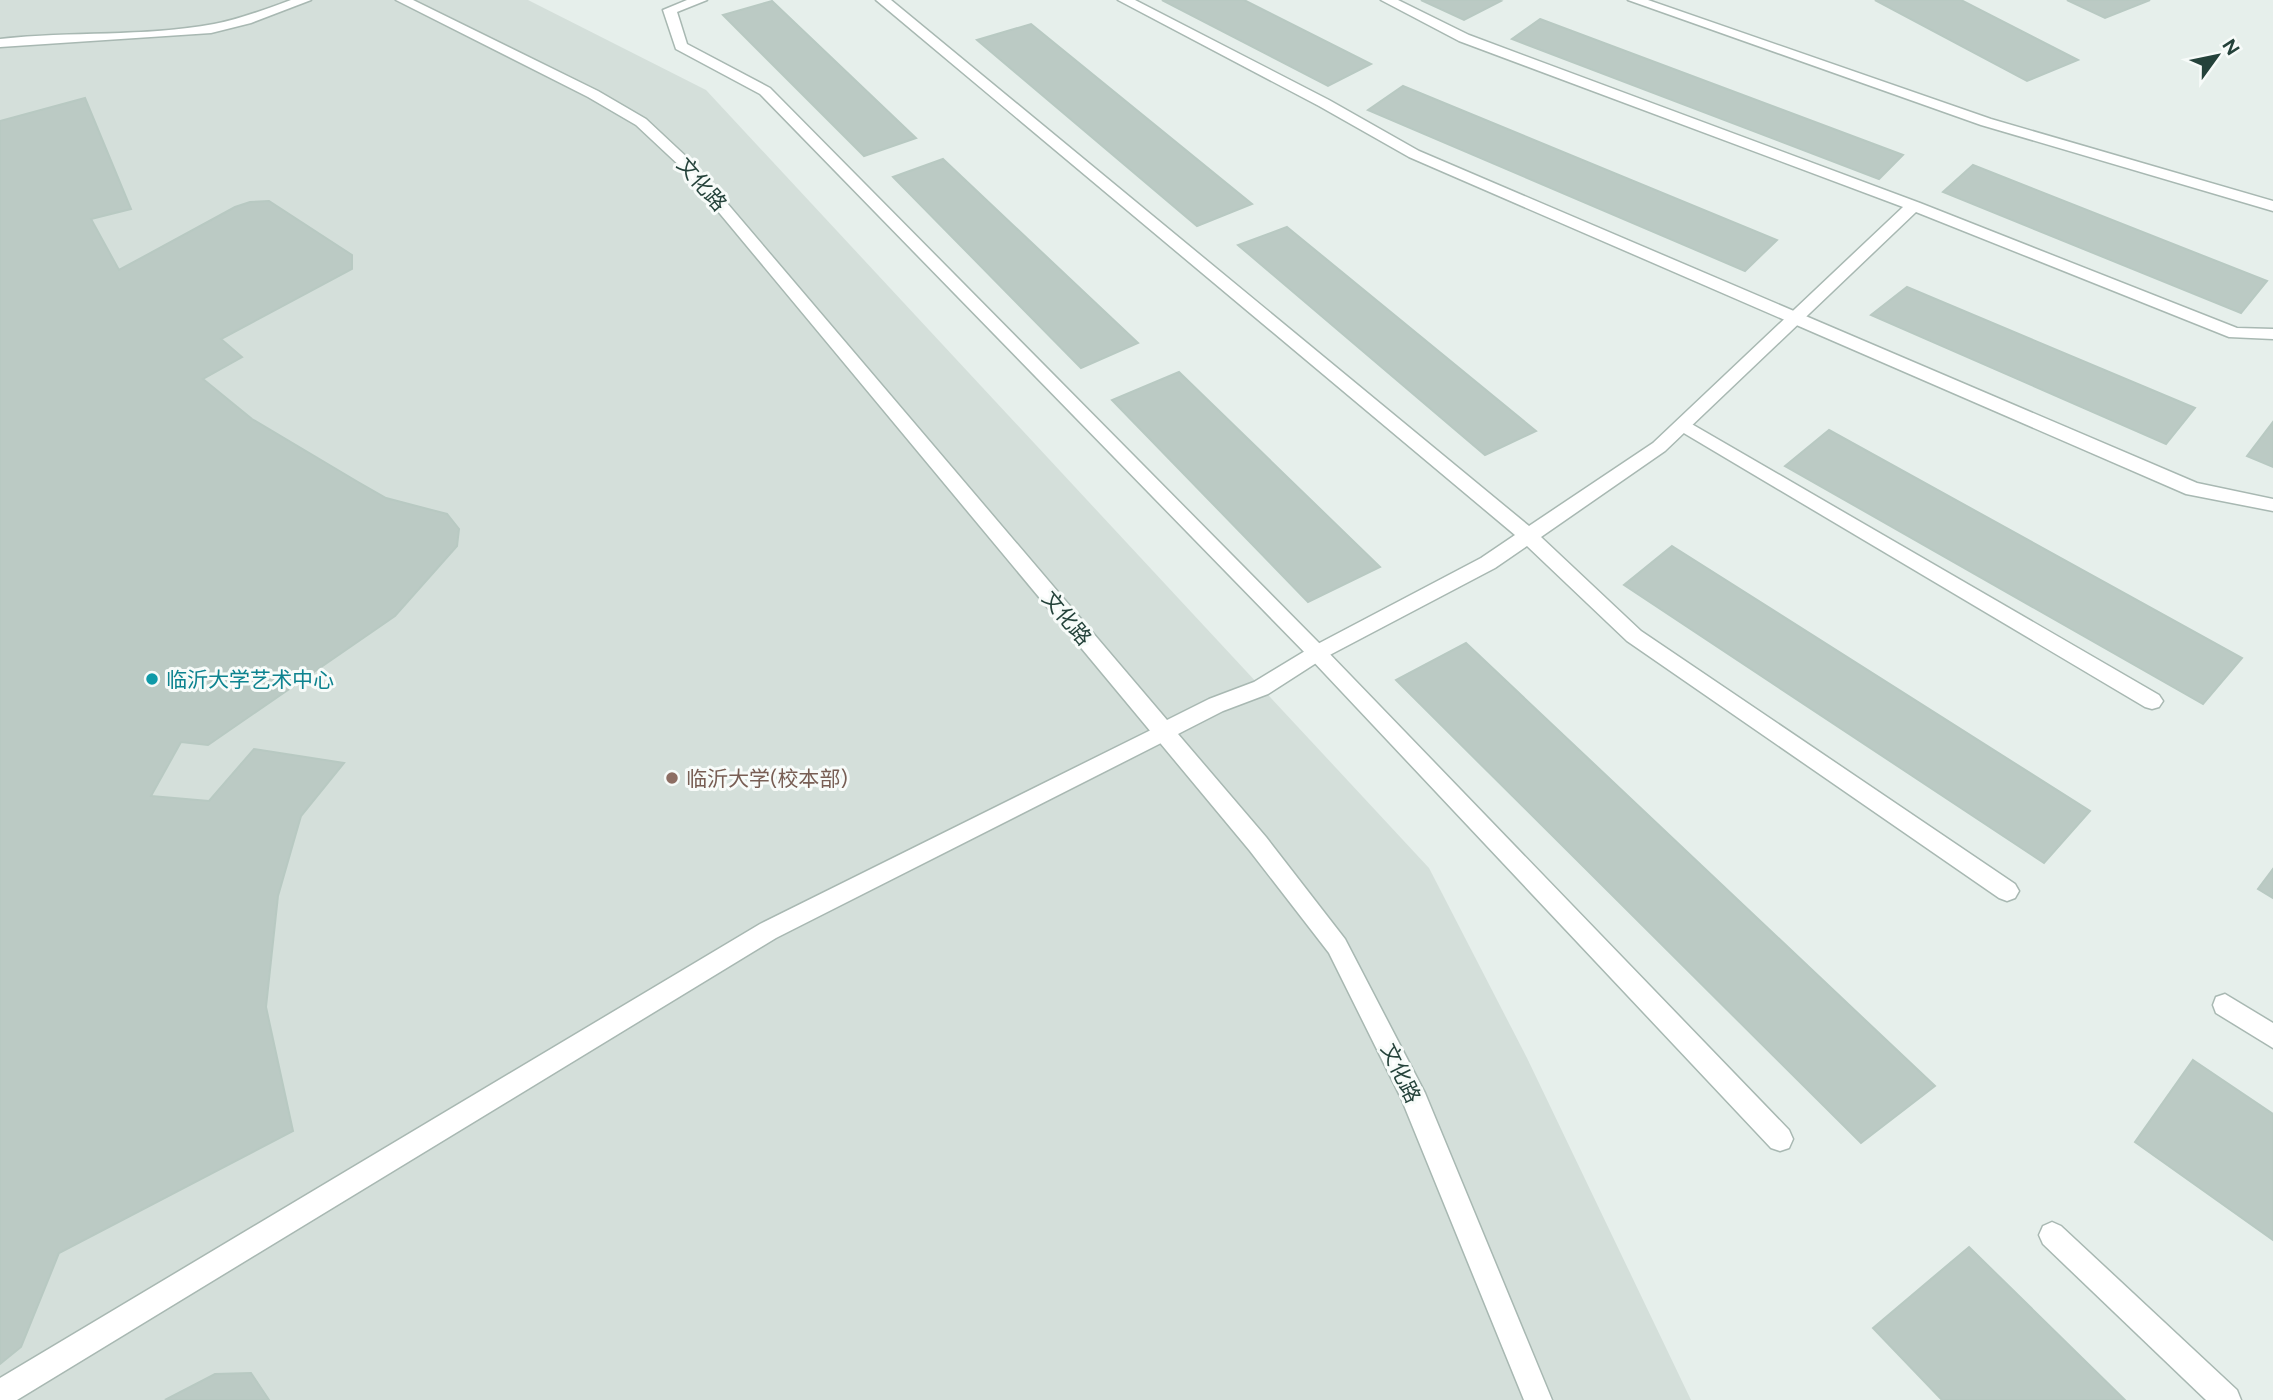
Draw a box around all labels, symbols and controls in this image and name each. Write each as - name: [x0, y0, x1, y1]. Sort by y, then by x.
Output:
- north arrow: [2182, 21, 2252, 91]
- text: N: [2217, 35, 2244, 59]
- street label: 文化路: [672, 152, 732, 216]
- street label: 文化路: [1037, 586, 1097, 650]
- place label: 临沂大学艺术中心: [166, 667, 334, 692]
- marker: 临沂大学艺术中心: [144, 671, 160, 687]
- place label: 临沂大学(校本部): [686, 766, 848, 791]
- marker: 临沂大学(校本部): [664, 770, 680, 786]
- street label: 文化路: [1376, 1039, 1426, 1107]

